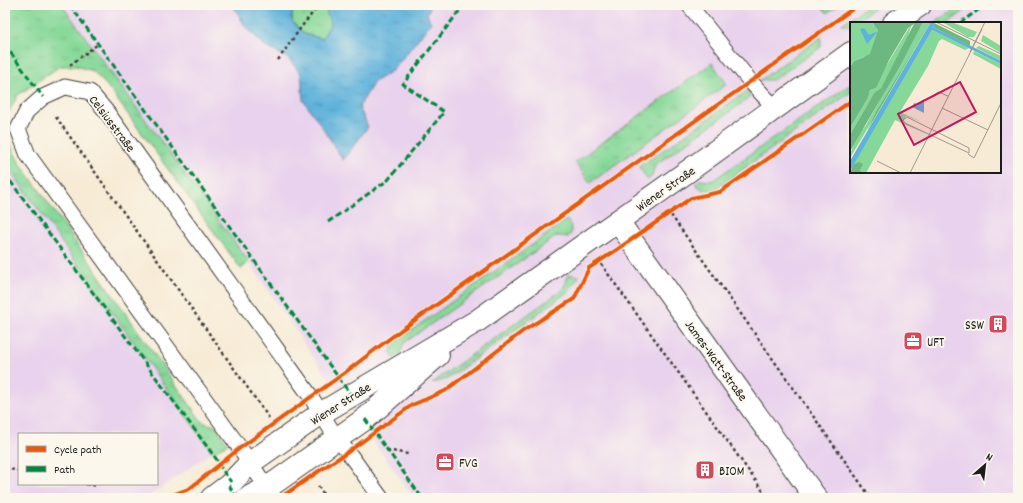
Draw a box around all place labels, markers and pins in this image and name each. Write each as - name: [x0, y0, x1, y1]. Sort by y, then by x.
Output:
- building icon: SSW: [987, 313, 1009, 335]
- place label: SSW: [965, 317, 985, 336]
- office icon: UFT: [902, 330, 924, 352]
- place label: UFT: [927, 334, 944, 353]
- office icon: FVG: [434, 451, 456, 473]
- place label: FVG: [459, 455, 478, 474]
- building icon: BIOM: [694, 459, 716, 481]
- place label: BIOM: [719, 463, 744, 482]

